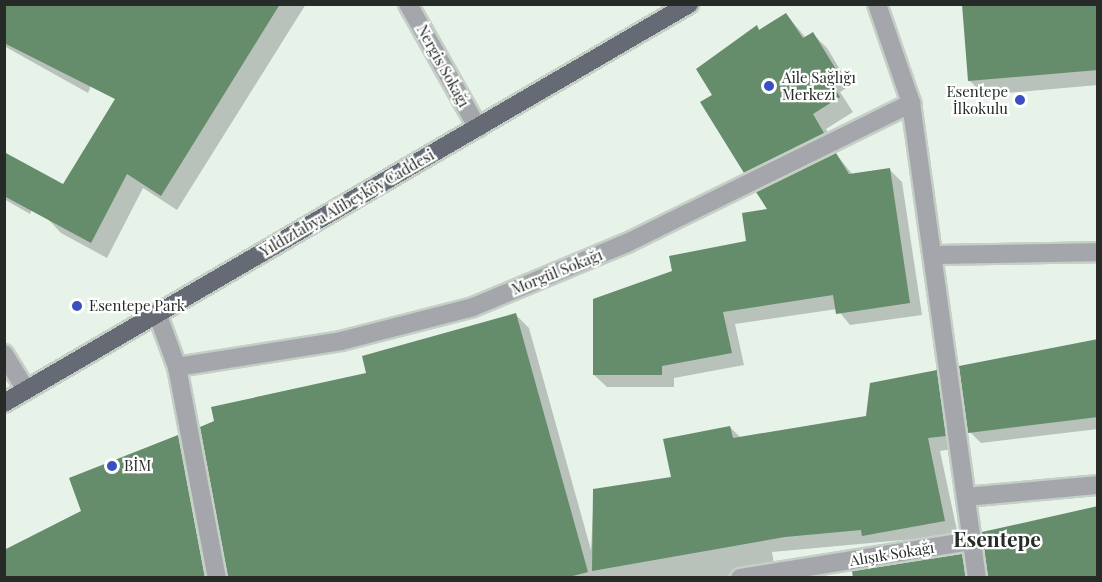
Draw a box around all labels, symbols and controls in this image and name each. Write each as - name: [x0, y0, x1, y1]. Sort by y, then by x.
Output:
- street label: Nergis Sokağı: [413, 22, 473, 110]
- place label: Aile Sağlığı Merkezi: [782, 68, 856, 103]
- marker: Aile Sağlığı Merkezi: [760, 77, 778, 95]
- place label: Esentepe İlkokulu: [946, 82, 1008, 117]
- marker: Esentepe İlkokulu: [1013, 93, 1027, 107]
- street label: Yıldıztabya Alibeyköy Caddesi: [256, 145, 438, 261]
- street label: Morgül Sokağı: [509, 246, 605, 298]
- place label: Esentepe Park: [89, 297, 185, 315]
- marker: Esentepe Park: [70, 299, 84, 313]
- place label: BİM: [124, 457, 151, 475]
- marker: BİM: [105, 459, 119, 473]
- district label: Esentepe: [953, 525, 1041, 551]
- street label: Alışık Sokağı: [848, 538, 936, 570]

